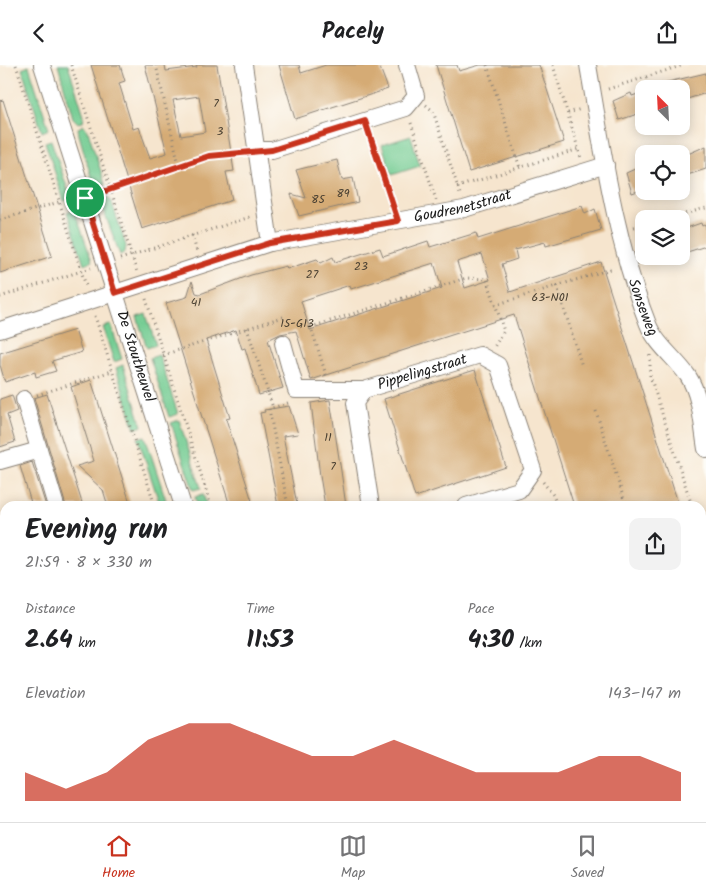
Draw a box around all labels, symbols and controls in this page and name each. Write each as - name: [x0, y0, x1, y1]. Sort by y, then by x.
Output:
- text: Pacely: [322, 15, 384, 50]
- icon: back: [25, 19, 53, 47]
- icon: share: [653, 19, 681, 47]
- north arrow: [635, 80, 690, 135]
- map controls: [635, 80, 690, 265]
- house number: 7: [213, 94, 219, 113]
- house number: 3: [217, 122, 224, 141]
- button: locate: [635, 145, 690, 200]
- pin: [64, 177, 106, 219]
- street label: Goudrenetstraat: [412, 183, 515, 230]
- icon: arrive: [71, 184, 99, 212]
- house number: 89: [336, 184, 350, 203]
- house number: 85: [311, 190, 326, 209]
- button: layers: [635, 210, 690, 265]
- house number: 23: [354, 257, 368, 276]
- house number: 27: [306, 265, 319, 284]
- street label: Sonseweg: [621, 276, 664, 341]
- house number: 63-N01: [532, 288, 569, 307]
- house number: 41: [191, 293, 201, 312]
- street label: De Stoutheuvel: [109, 308, 161, 406]
- house number: 15-G13: [280, 314, 314, 333]
- street label: Pippelingstraat: [375, 348, 470, 397]
- house number: 11: [324, 428, 332, 447]
- house number: 7: [330, 457, 336, 476]
- text: Evening run: [25, 508, 168, 553]
- button: share: [629, 518, 681, 570]
- text: 21:59 · 8 × 330 m: [25, 550, 152, 575]
- text: Distance: [25, 598, 75, 620]
- text: Time: [246, 598, 275, 620]
- text: Pace: [468, 598, 494, 620]
- text: 2.64: [25, 620, 73, 660]
- text: 11:53: [246, 620, 294, 660]
- text: 4:30: [468, 620, 514, 660]
- text: km: [73, 632, 96, 654]
- text: /km: [514, 632, 542, 654]
- text: Elevation: [25, 681, 86, 706]
- text: 143–147 m: [608, 681, 681, 706]
- tab: Home: [102, 832, 135, 884]
- tab: Map: [339, 832, 367, 884]
- tab: Saved: [571, 832, 604, 884]

